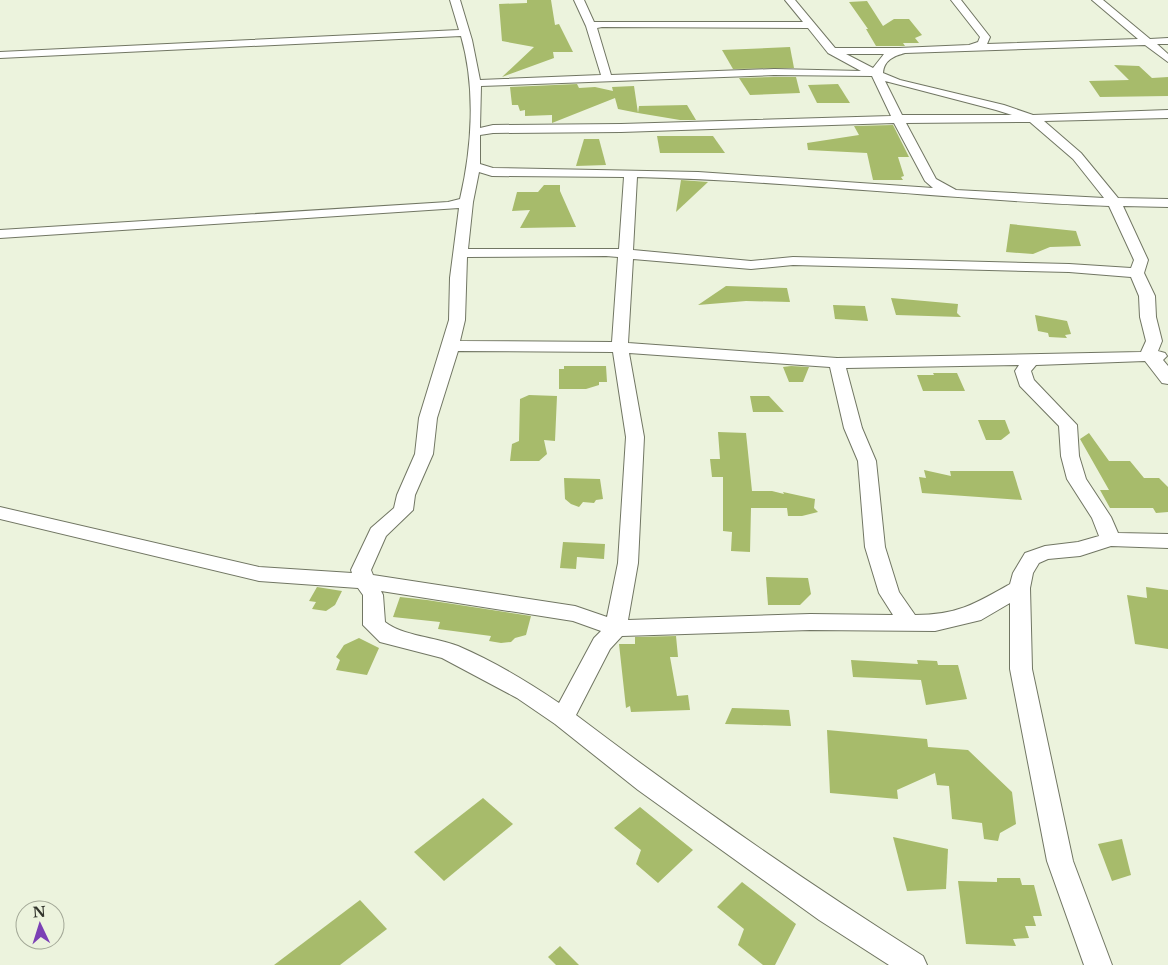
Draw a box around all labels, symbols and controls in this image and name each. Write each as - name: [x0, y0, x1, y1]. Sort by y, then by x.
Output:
- north arrow: [15, 900, 65, 950]
- text: N: [32, 903, 46, 921]

